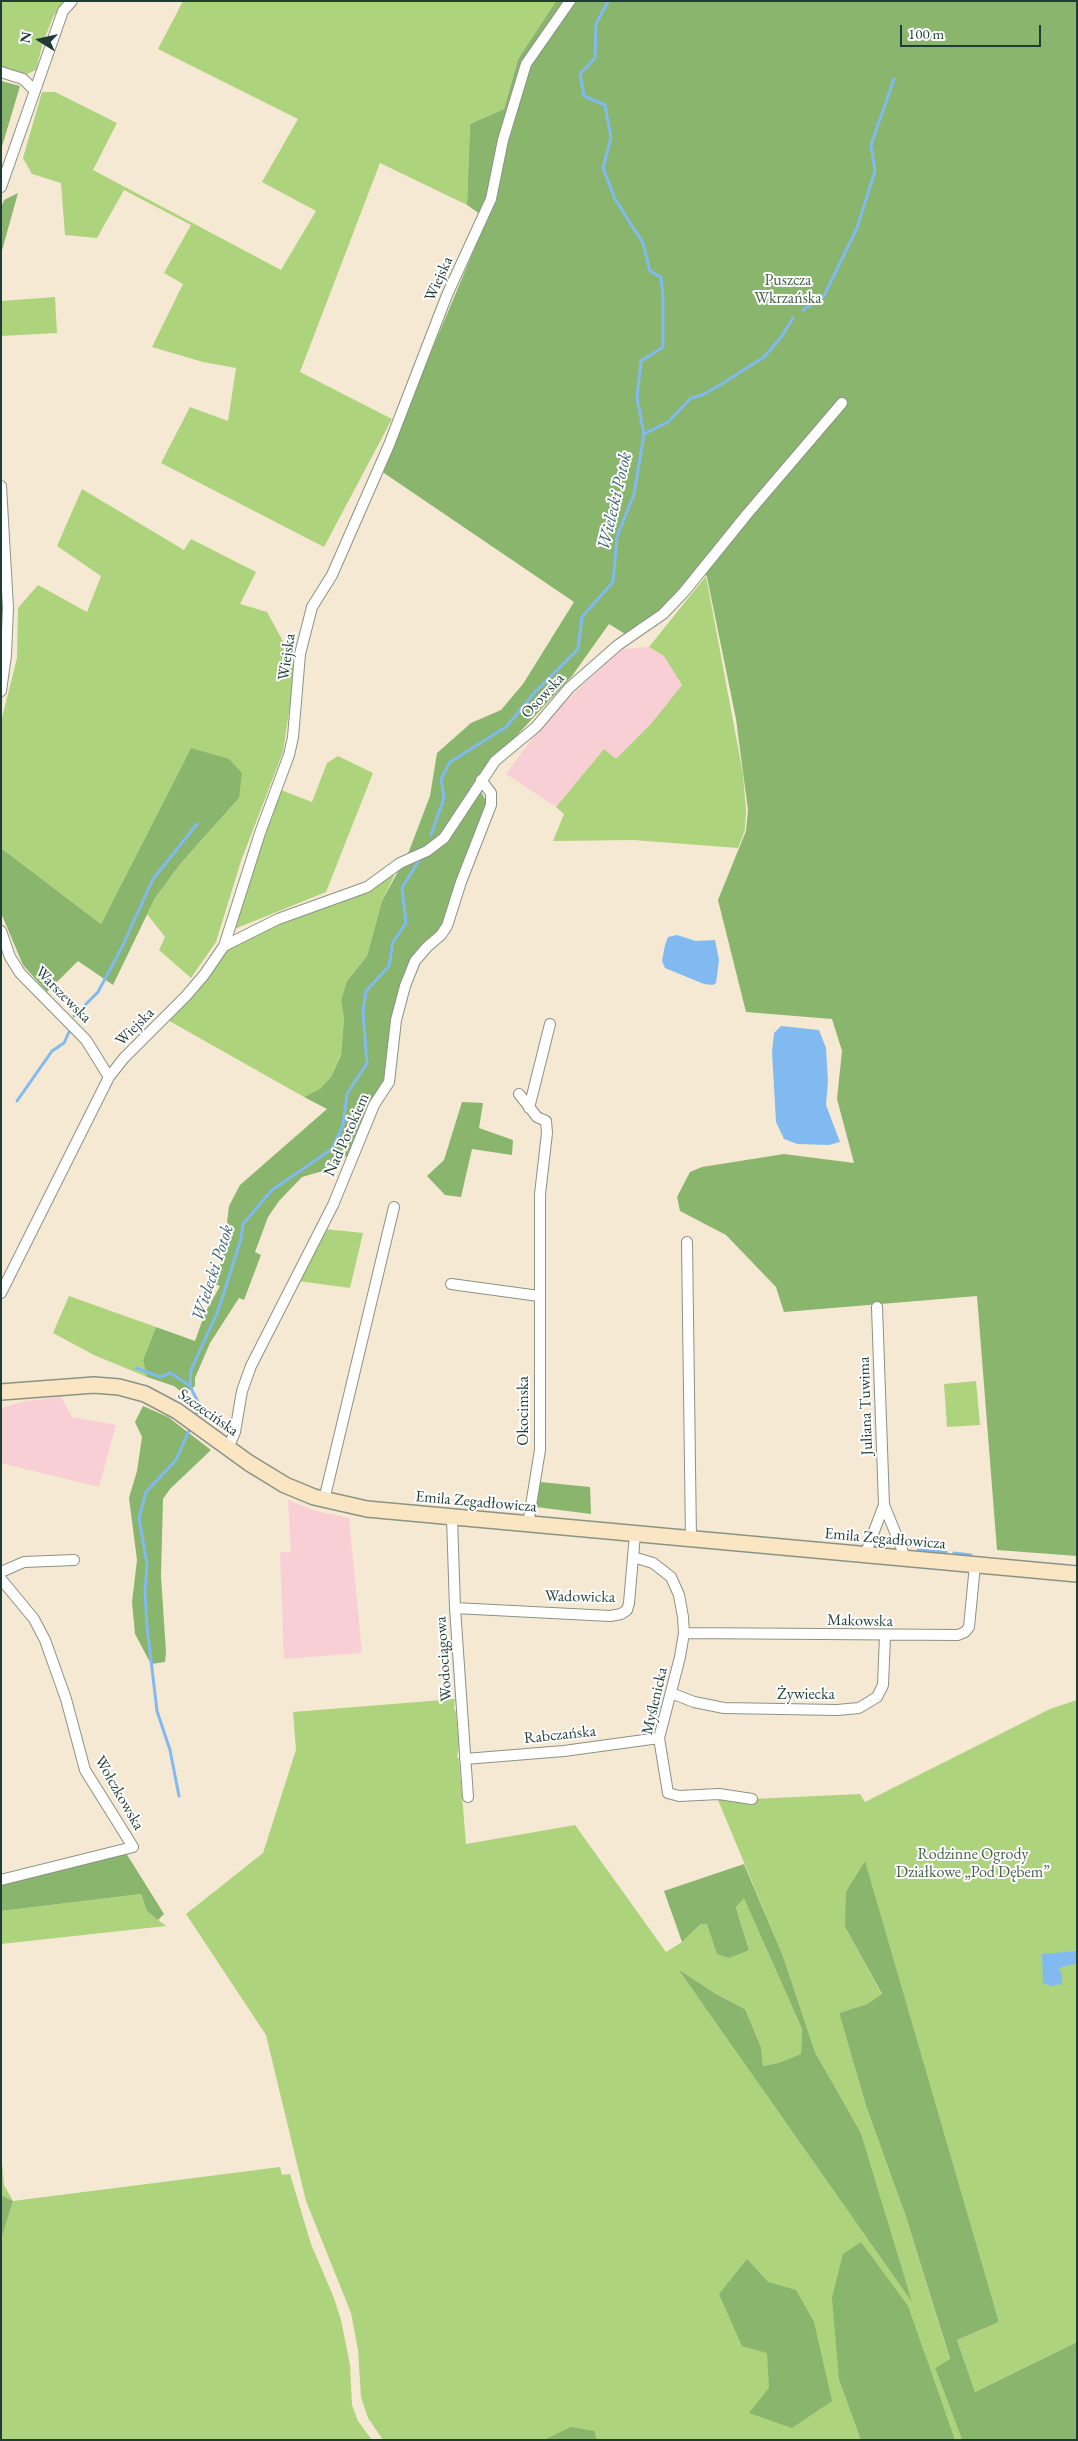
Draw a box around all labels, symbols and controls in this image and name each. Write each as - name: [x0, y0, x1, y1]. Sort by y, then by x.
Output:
- north arrow: [15, 15, 65, 65]
- scale bar: [903, 15, 1044, 47]
- text: 100 m: [908, 24, 944, 43]
- text: N: [15, 30, 35, 45]
- street label: Wiejska: [421, 254, 457, 304]
- park label: Puszcza Wkrzańska: [754, 271, 822, 309]
- water label: Wielecki Potok: [593, 450, 637, 552]
- street label: Wiejska: [274, 632, 300, 682]
- street label: Osowska: [517, 669, 569, 723]
- street label: Warszewska: [31, 963, 95, 1027]
- street label: Wiejska: [112, 1004, 158, 1050]
- street label: Nad Potokiem: [320, 1090, 374, 1180]
- water label: Wielecki Potok: [187, 1222, 239, 1324]
- street label: Juliana Tuwima: [855, 1356, 877, 1456]
- street label: Okocimska: [514, 1376, 534, 1446]
- street label: Szczecińska: [174, 1385, 242, 1441]
- street label: Emila Zegadłowicza: [415, 1487, 537, 1517]
- street label: Emila Zegadłowicza: [824, 1524, 946, 1554]
- street label: Wadowicka: [545, 1587, 615, 1607]
- street label: Makowska: [827, 1611, 893, 1631]
- street label: Wodociągowa: [431, 1616, 457, 1702]
- street label: Myślenicka: [638, 1665, 672, 1737]
- street label: Żywiecka: [777, 1685, 835, 1705]
- street label: Rabczańska: [523, 1722, 597, 1748]
- street label: Wołczkowska: [90, 1752, 148, 1834]
- park label: Rodzinne Ogrody Działkowe „Pod Dębem”: [896, 1845, 1050, 1883]

